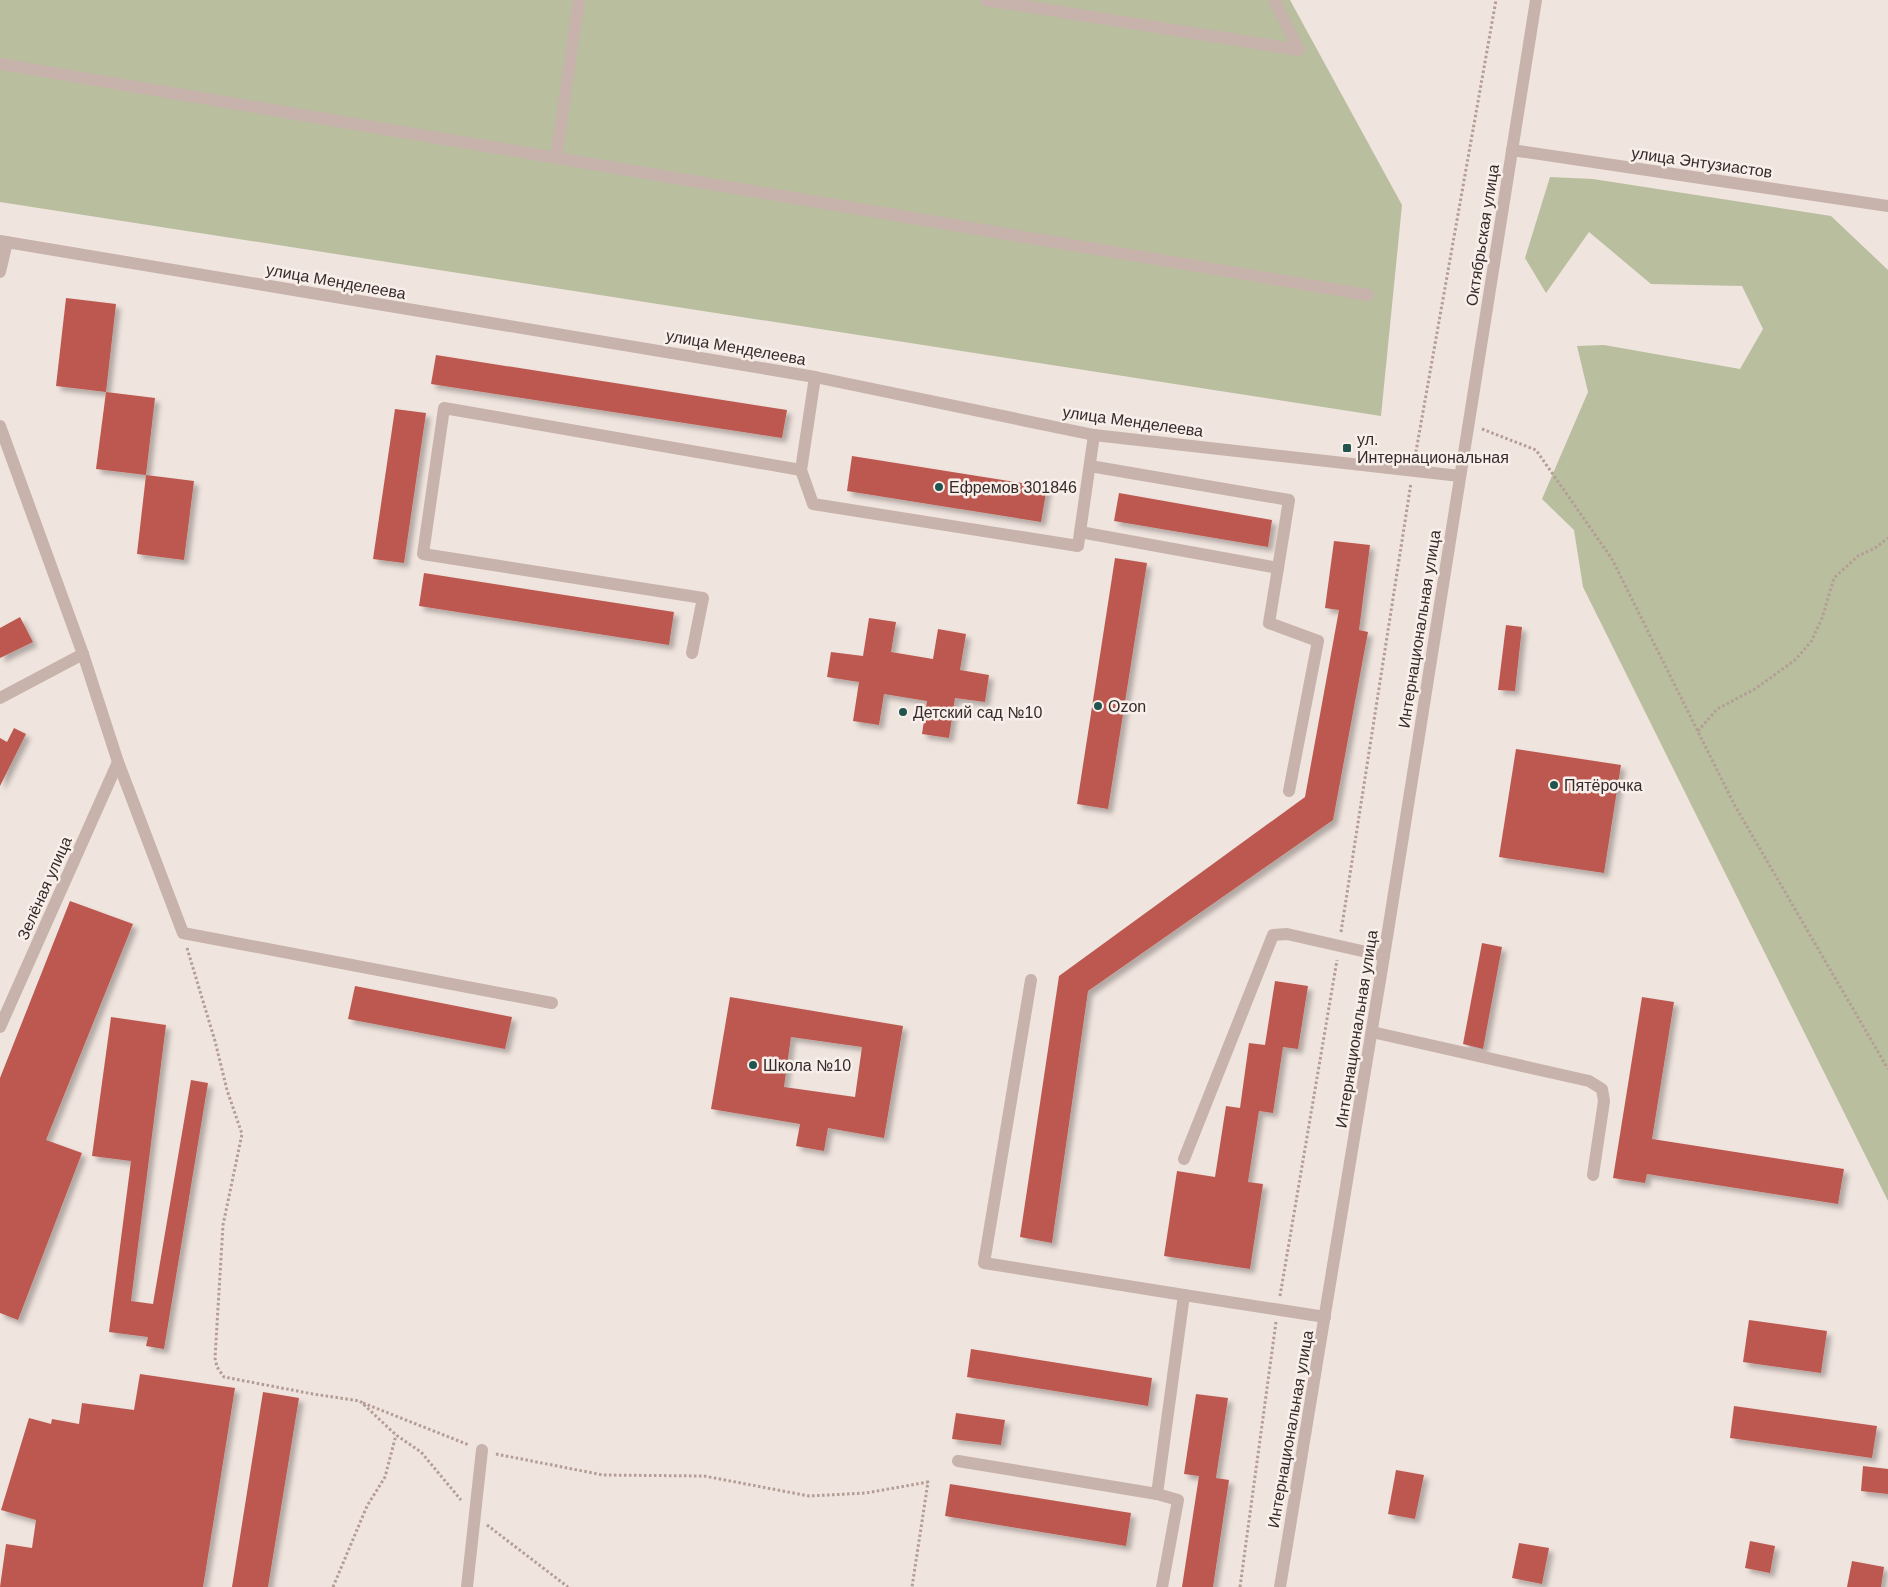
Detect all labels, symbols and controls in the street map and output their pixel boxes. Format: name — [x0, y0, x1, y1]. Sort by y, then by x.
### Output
street label: улица Энтузиастов — [1630, 144, 1773, 181]
street label: Октябрьская улица — [1463, 163, 1502, 307]
street label: улица Менделеева — [265, 261, 407, 302]
street label: улица Менделеева — [665, 327, 807, 368]
street label: улица Менделеева — [1062, 403, 1204, 440]
place label: ул. Интернациональная — [1357, 431, 1509, 466]
marker: ул. Интернациональная — [1341, 442, 1353, 454]
place label: Ефремов 301846 — [949, 479, 1077, 496]
marker: Ефремов 301846 — [933, 481, 945, 493]
street label: Интернациональная улица — [1395, 529, 1444, 729]
place label: Ozon — [1108, 698, 1146, 715]
marker: Ozon — [1092, 700, 1104, 712]
place label: Детский сад №10 — [913, 704, 1042, 721]
marker: Детский сад №10 — [897, 706, 909, 718]
place label: Пятёрочка — [1564, 777, 1643, 794]
marker: Пятёрочка — [1548, 779, 1560, 791]
street label: Зелёная улица — [14, 834, 75, 942]
street label: Интернациональная улица — [1332, 929, 1381, 1129]
place label: Школа №10 — [763, 1057, 851, 1074]
marker: Школа №10 — [747, 1059, 759, 1071]
street label: Интернациональная улица — [1265, 1329, 1316, 1529]

